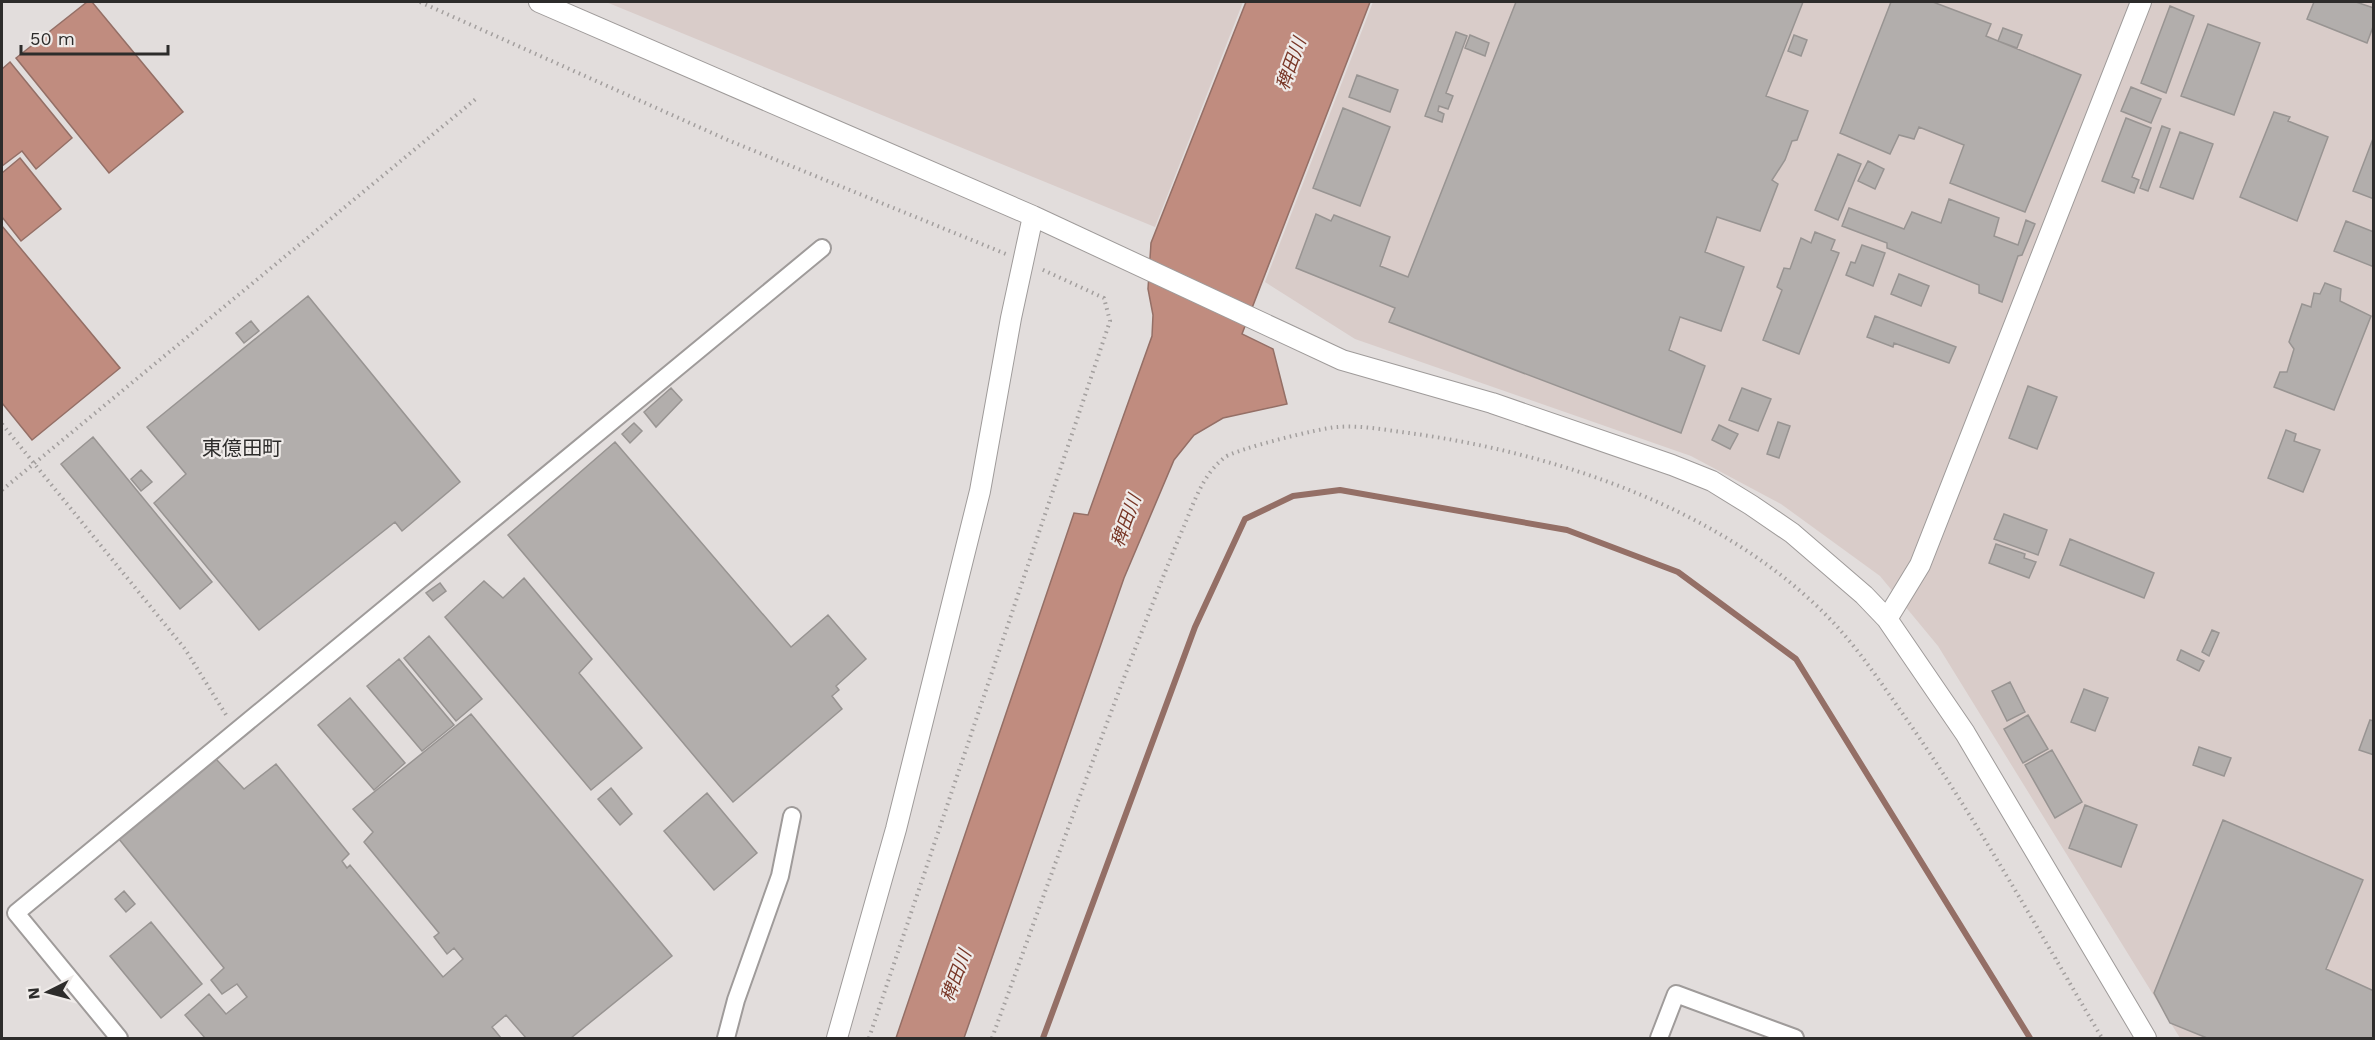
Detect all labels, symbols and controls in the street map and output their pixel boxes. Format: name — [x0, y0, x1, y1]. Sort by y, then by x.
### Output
scale bar — [21, 18, 168, 56]
text: 50 m — [30, 28, 75, 49]
water label: 稗田川 — [1271, 33, 1310, 93]
district label: 東億田町 — [202, 436, 282, 460]
water label: 稗田川 — [1106, 490, 1145, 550]
water label: 稗田川 — [936, 945, 976, 1005]
north arrow — [18, 962, 78, 1022]
text: N — [24, 987, 44, 1000]

